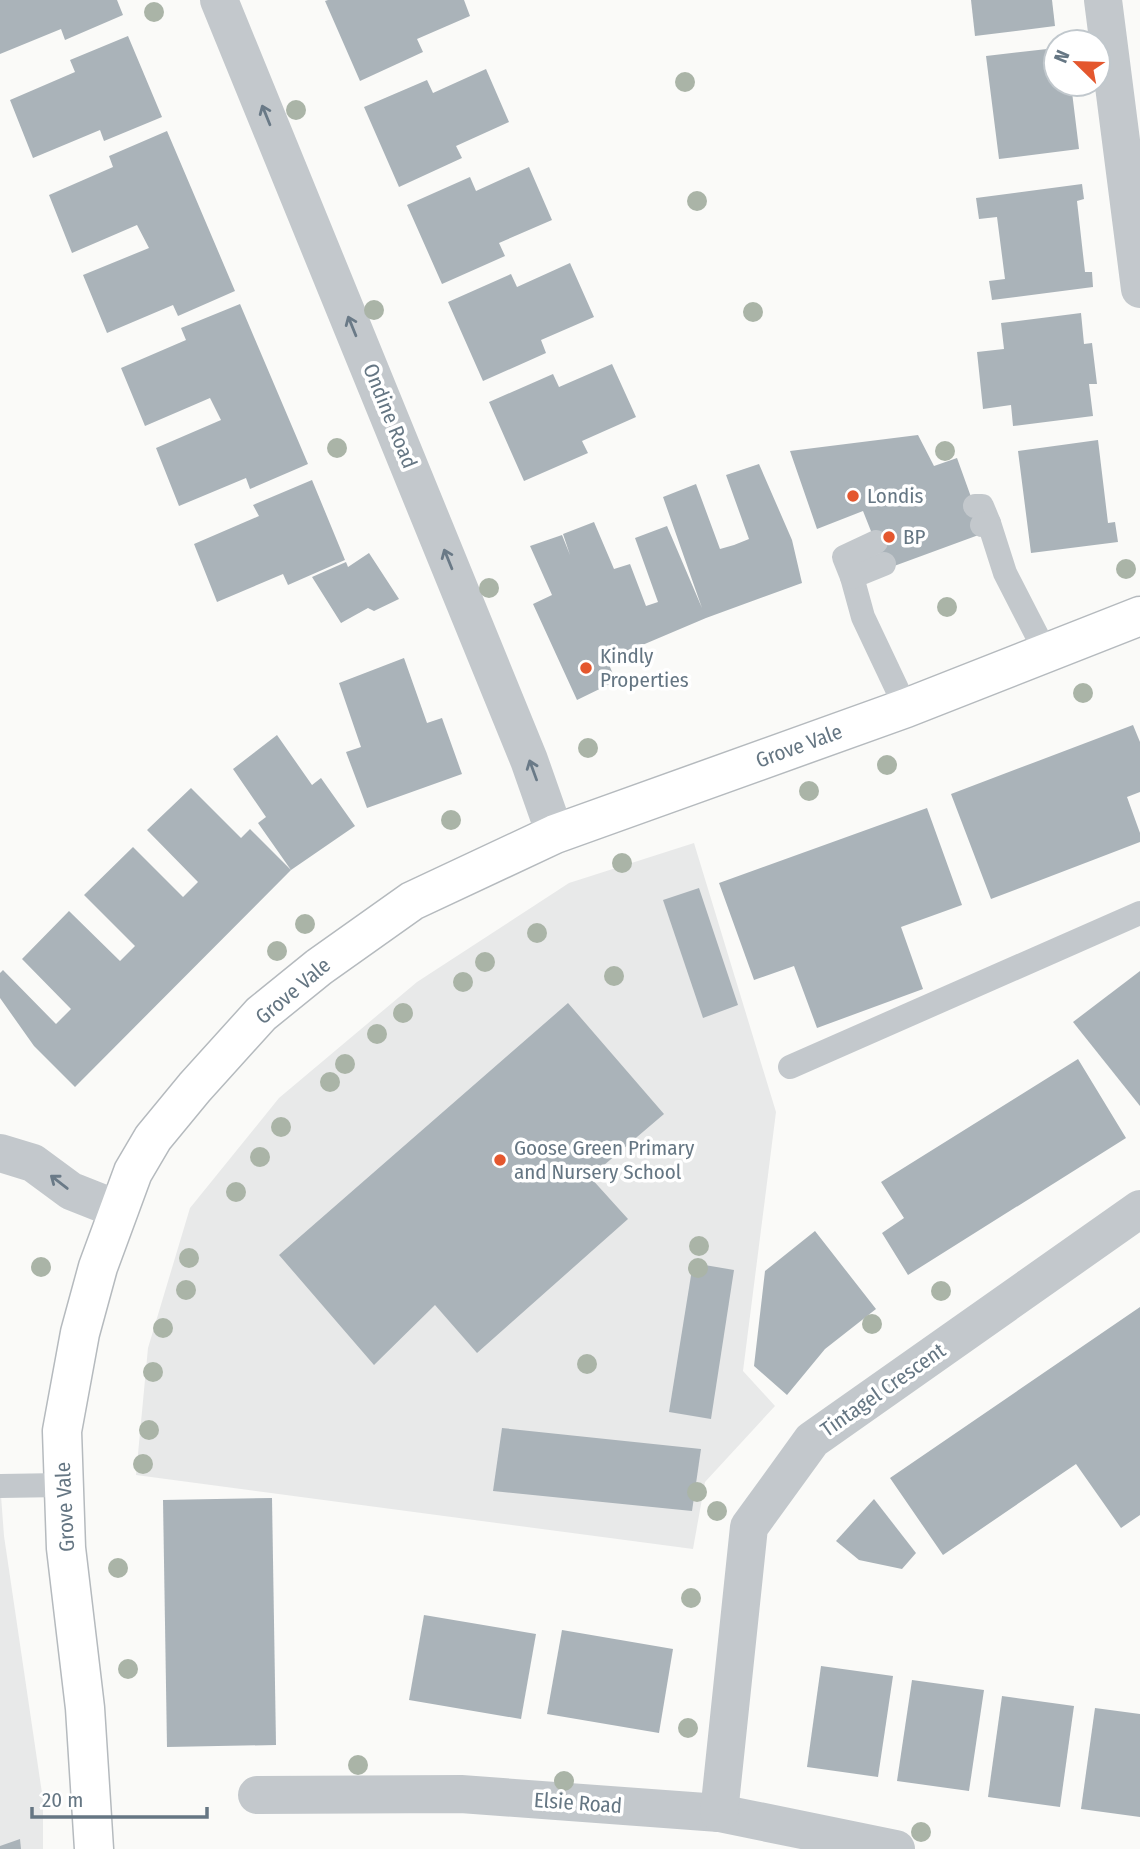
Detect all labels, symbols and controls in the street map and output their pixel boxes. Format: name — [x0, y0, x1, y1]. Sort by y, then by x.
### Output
north arrow — [1042, 28, 1112, 98]
text: N — [1049, 47, 1075, 66]
one-way arrow — [259, 105, 272, 126]
one-way arrow — [345, 315, 358, 337]
street label: Ondine Road — [357, 360, 423, 472]
place label: Londis — [867, 483, 924, 509]
marker: Londis — [845, 488, 861, 504]
place label: BP — [903, 524, 925, 550]
marker: BP — [881, 529, 897, 545]
one-way arrow — [440, 549, 453, 570]
place label: Kindly Properties — [600, 643, 689, 693]
marker: Kindly Properties — [578, 660, 594, 676]
street label: Grove Vale — [752, 718, 846, 774]
one-way arrow — [525, 759, 538, 781]
street label: Grove Vale — [250, 952, 336, 1030]
place label: Goose Green Primary and Nursery School — [514, 1135, 695, 1185]
marker: Goose Green Primary and Nursery School — [492, 1152, 508, 1168]
one-way arrow — [51, 1174, 69, 1189]
street label: Tintagel Crescent — [815, 1337, 951, 1443]
street label: Grove Vale — [50, 1461, 80, 1553]
scale bar — [32, 1776, 206, 1820]
text: 20 m — [42, 1787, 83, 1813]
street label: Elsie Road — [533, 1787, 623, 1819]

